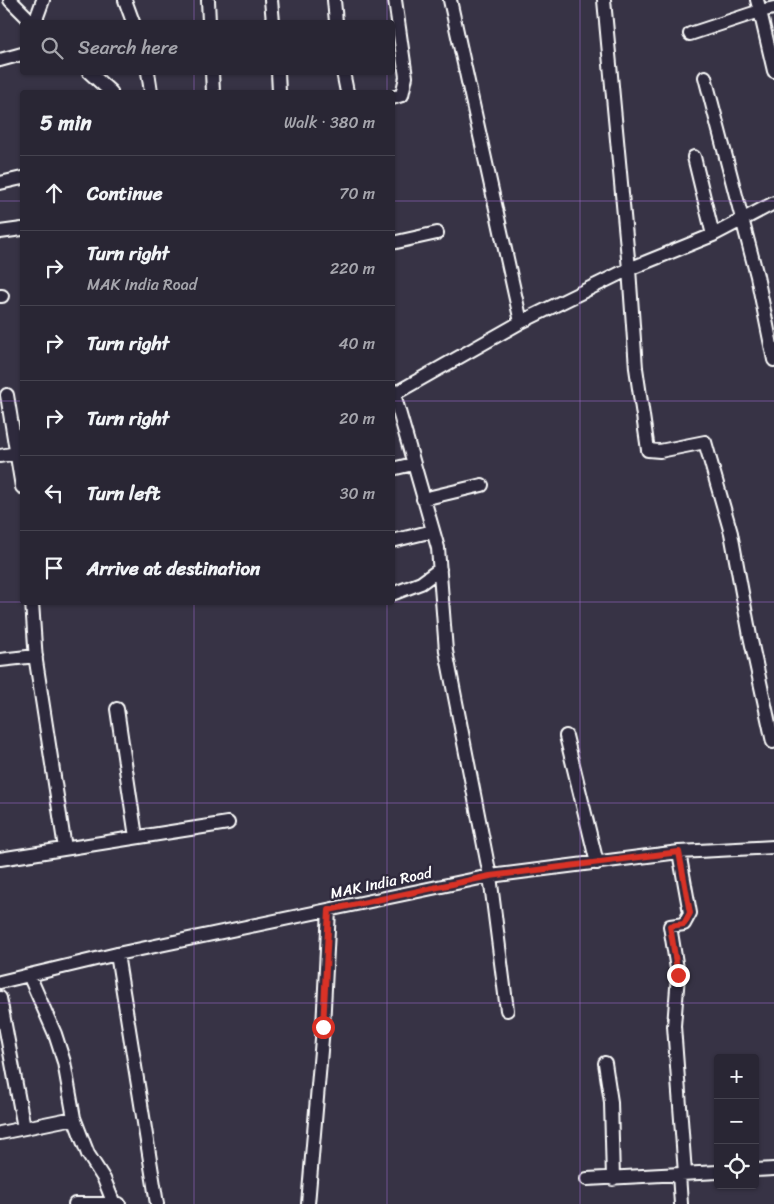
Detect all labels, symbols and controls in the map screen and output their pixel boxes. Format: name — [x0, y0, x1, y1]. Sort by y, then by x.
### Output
search box — [20, 20, 395, 75]
text: Search here — [78, 31, 178, 64]
icon: search — [38, 34, 66, 62]
text: 5 min — [40, 104, 92, 142]
text: Walk · 380 m — [284, 108, 375, 137]
text: Continue — [87, 177, 163, 210]
icon: ahead — [40, 179, 68, 207]
text: 70 m — [339, 179, 375, 208]
text: Turn right — [87, 237, 169, 270]
icon: right — [40, 254, 68, 282]
text: 220 m — [330, 254, 375, 283]
text: MAK India Road — [87, 270, 197, 299]
text: Turn right — [87, 327, 169, 360]
icon: right — [40, 329, 68, 357]
text: 40 m — [338, 329, 375, 358]
text: Turn right — [87, 402, 169, 435]
icon: right — [40, 404, 68, 432]
text: 20 m — [339, 404, 375, 433]
text: Turn left — [87, 477, 160, 510]
icon: left — [40, 479, 68, 507]
text: 30 m — [340, 479, 375, 508]
text: Arrive at destination — [87, 552, 260, 585]
icon: arrive — [40, 554, 68, 582]
street label: MAK India Road — [328, 859, 435, 906]
route end — [667, 964, 690, 987]
route start — [312, 1016, 335, 1039]
map controls — [714, 1054, 759, 1189]
button: + — [714, 1054, 759, 1099]
button: − — [714, 1099, 759, 1144]
button: locate — [714, 1144, 759, 1189]

